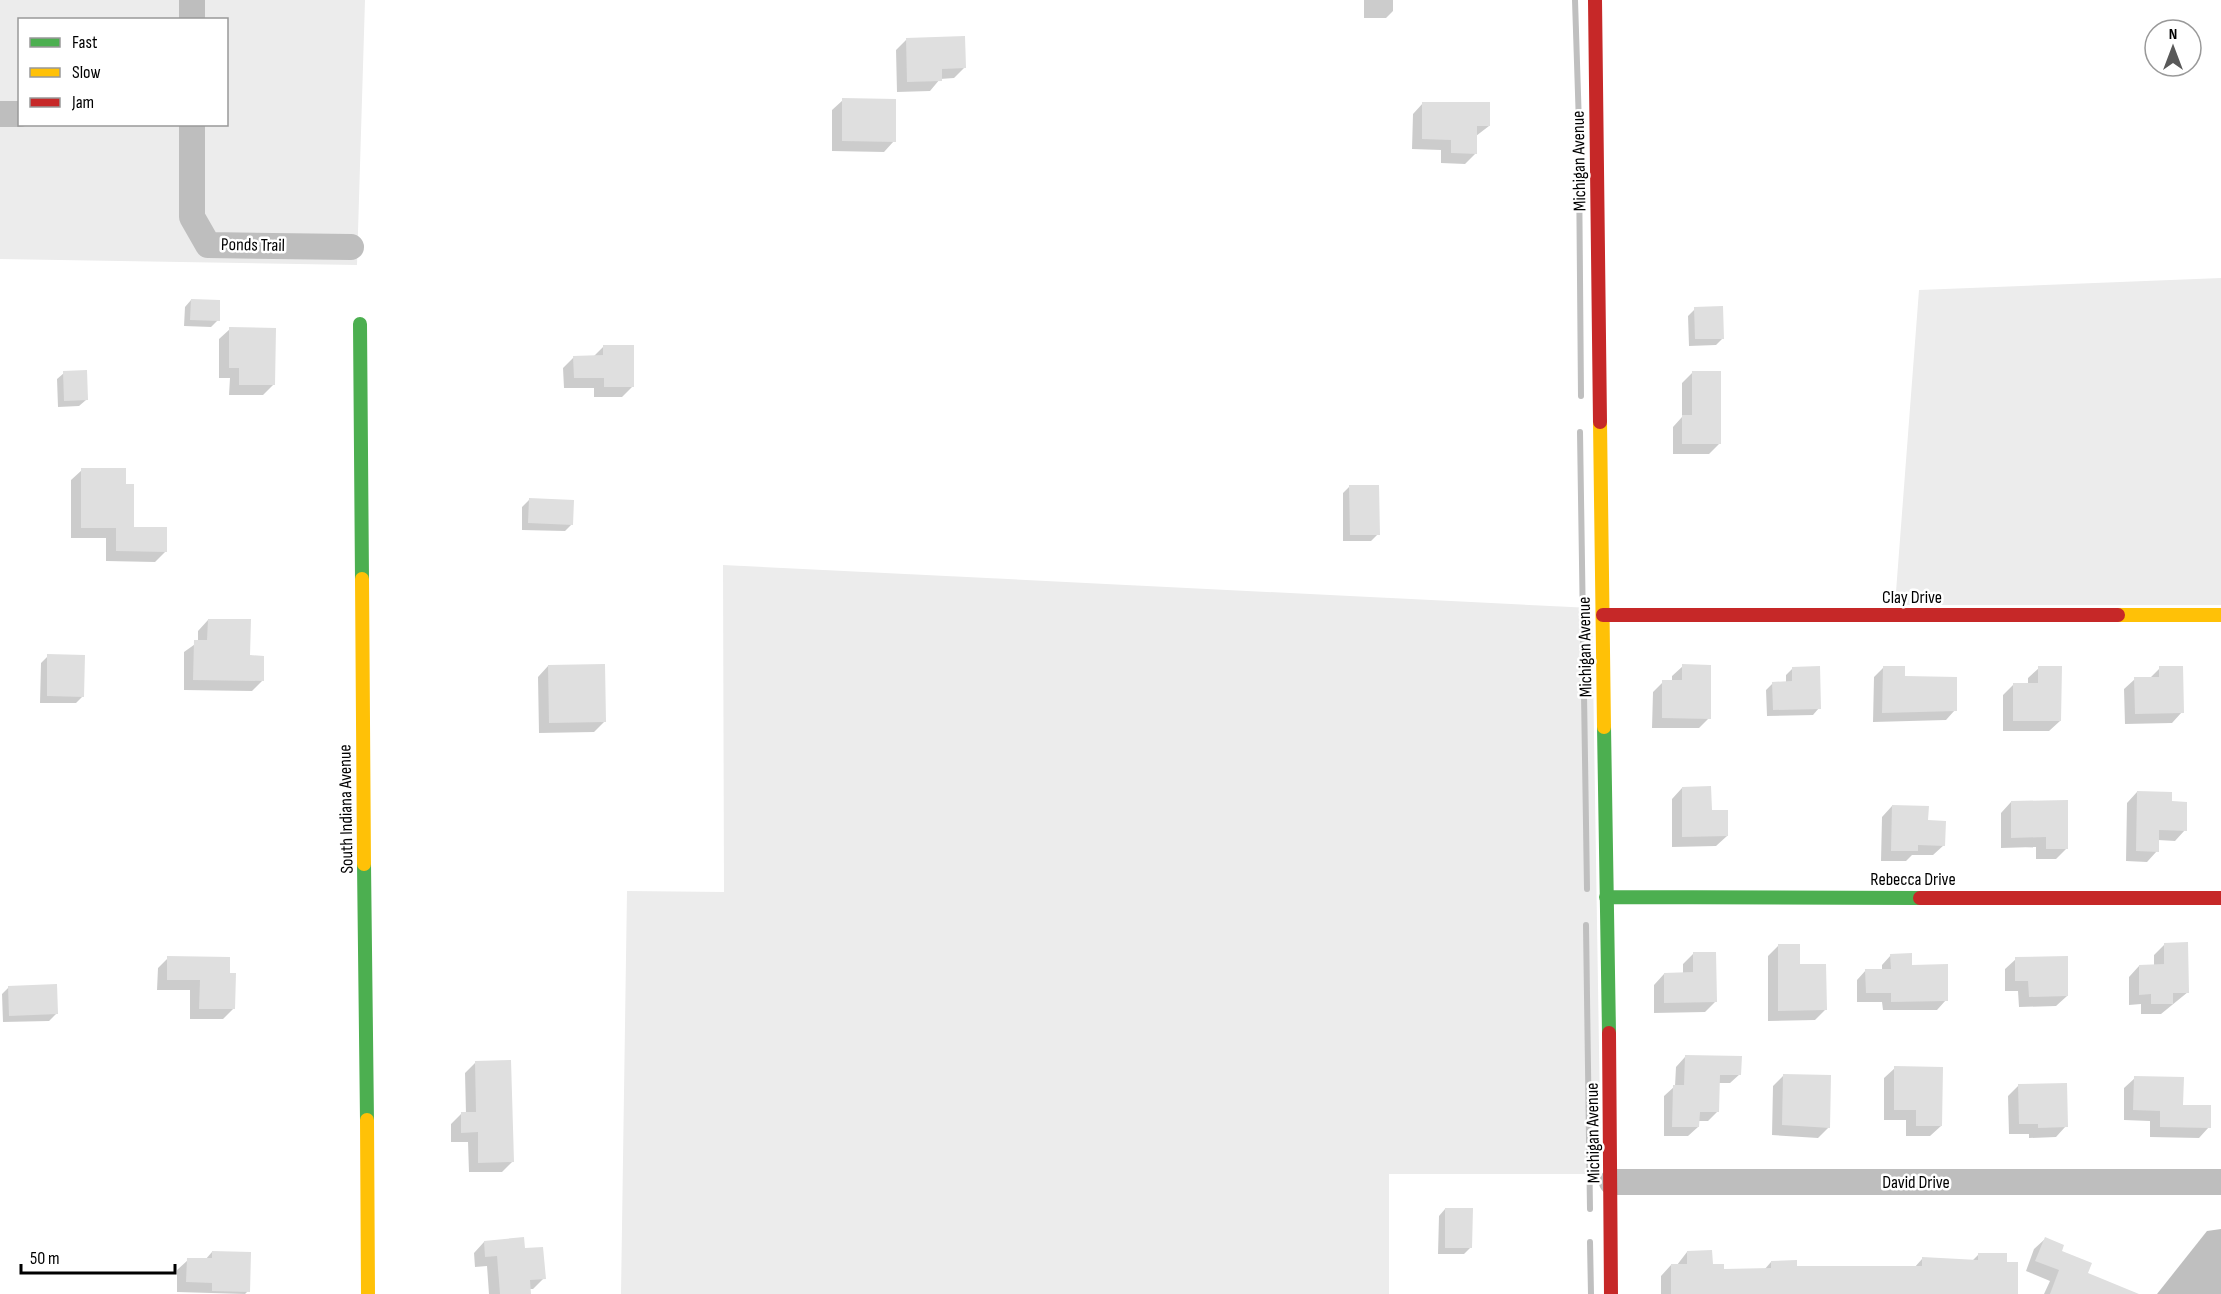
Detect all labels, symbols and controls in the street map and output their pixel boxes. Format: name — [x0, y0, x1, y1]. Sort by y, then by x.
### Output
legend — [18, 18, 228, 126]
north arrow — [2143, 18, 2203, 78]
text: N — [2169, 25, 2177, 44]
text: Fast — [72, 32, 98, 53]
text: Slow — [72, 62, 101, 83]
text: Jam — [71, 92, 94, 113]
street label: Michigan Avenue — [1568, 110, 1590, 212]
street label: Ponds Trail — [221, 234, 285, 256]
street label: Clay Drive — [1882, 587, 1942, 608]
street label: Michigan Avenue — [1574, 596, 1596, 698]
street label: South Indiana Avenue — [334, 744, 358, 874]
street label: Rebecca Drive — [1870, 869, 1956, 890]
street label: Michigan Avenue — [1582, 1082, 1604, 1184]
street label: David Drive — [1882, 1172, 1950, 1193]
scale bar — [21, 1237, 176, 1275]
text: 50 m — [30, 1248, 60, 1269]

